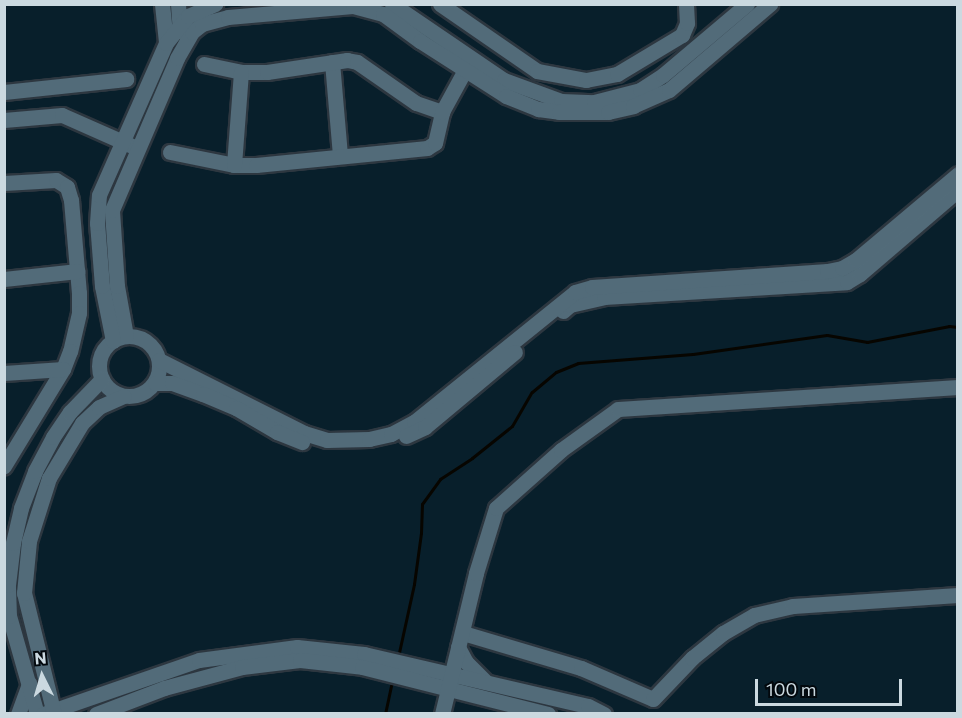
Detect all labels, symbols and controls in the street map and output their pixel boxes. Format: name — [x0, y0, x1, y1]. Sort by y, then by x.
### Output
north arrow — [12, 646, 72, 706]
text: N — [34, 648, 47, 668]
scale bar — [758, 667, 905, 705]
text: 100 m — [766, 678, 816, 700]

